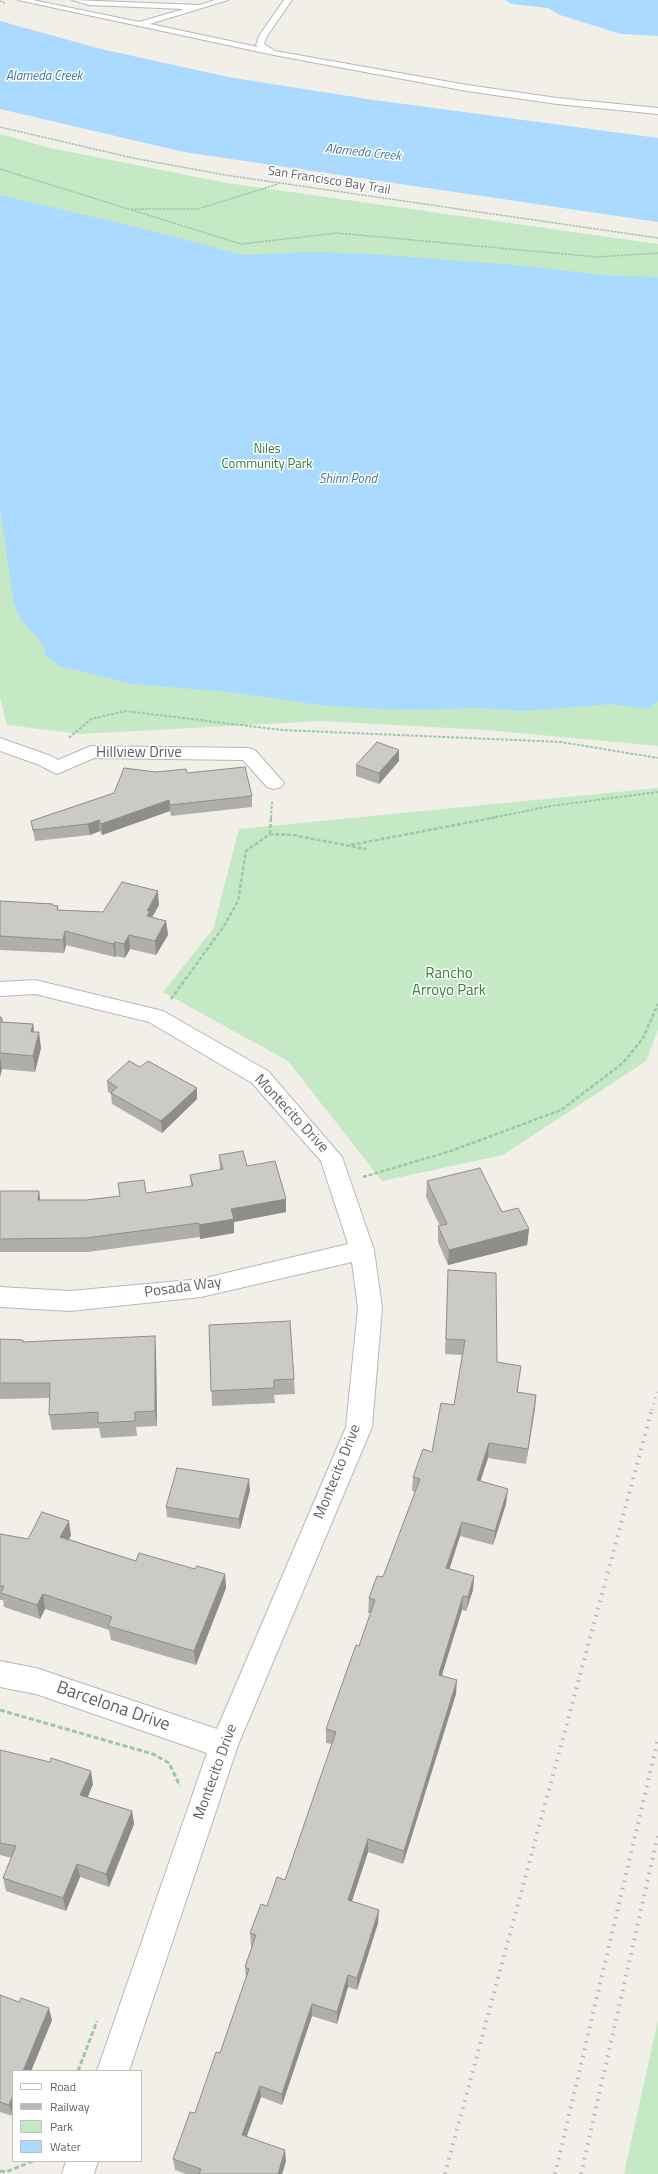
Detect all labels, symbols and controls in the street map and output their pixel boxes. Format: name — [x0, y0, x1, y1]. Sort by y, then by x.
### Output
water label: Alameda Creek — [6, 69, 82, 85]
water label: Alameda Creek — [324, 141, 402, 165]
street label: San Francisco Bay Trail — [267, 164, 391, 198]
park label: Niles Community Park — [222, 442, 312, 473]
water label: Shinn Pond — [319, 472, 377, 488]
street label: Hillview Drive — [96, 744, 182, 762]
park label: Rancho Arroyo Park — [412, 965, 486, 1000]
street label: Montecito Drive — [250, 1071, 332, 1157]
street label: Posada Way — [143, 1274, 223, 1302]
street label: Montecito Drive — [311, 1422, 365, 1522]
street label: Barcelona Drive — [53, 1677, 173, 1737]
street label: Montecito Drive — [190, 1722, 242, 1822]
legend — [12, 2070, 142, 2162]
text: Road — [50, 2077, 76, 2096]
text: Railway — [50, 2097, 90, 2116]
text: Park — [50, 2117, 73, 2136]
text: Water — [50, 2137, 81, 2156]

